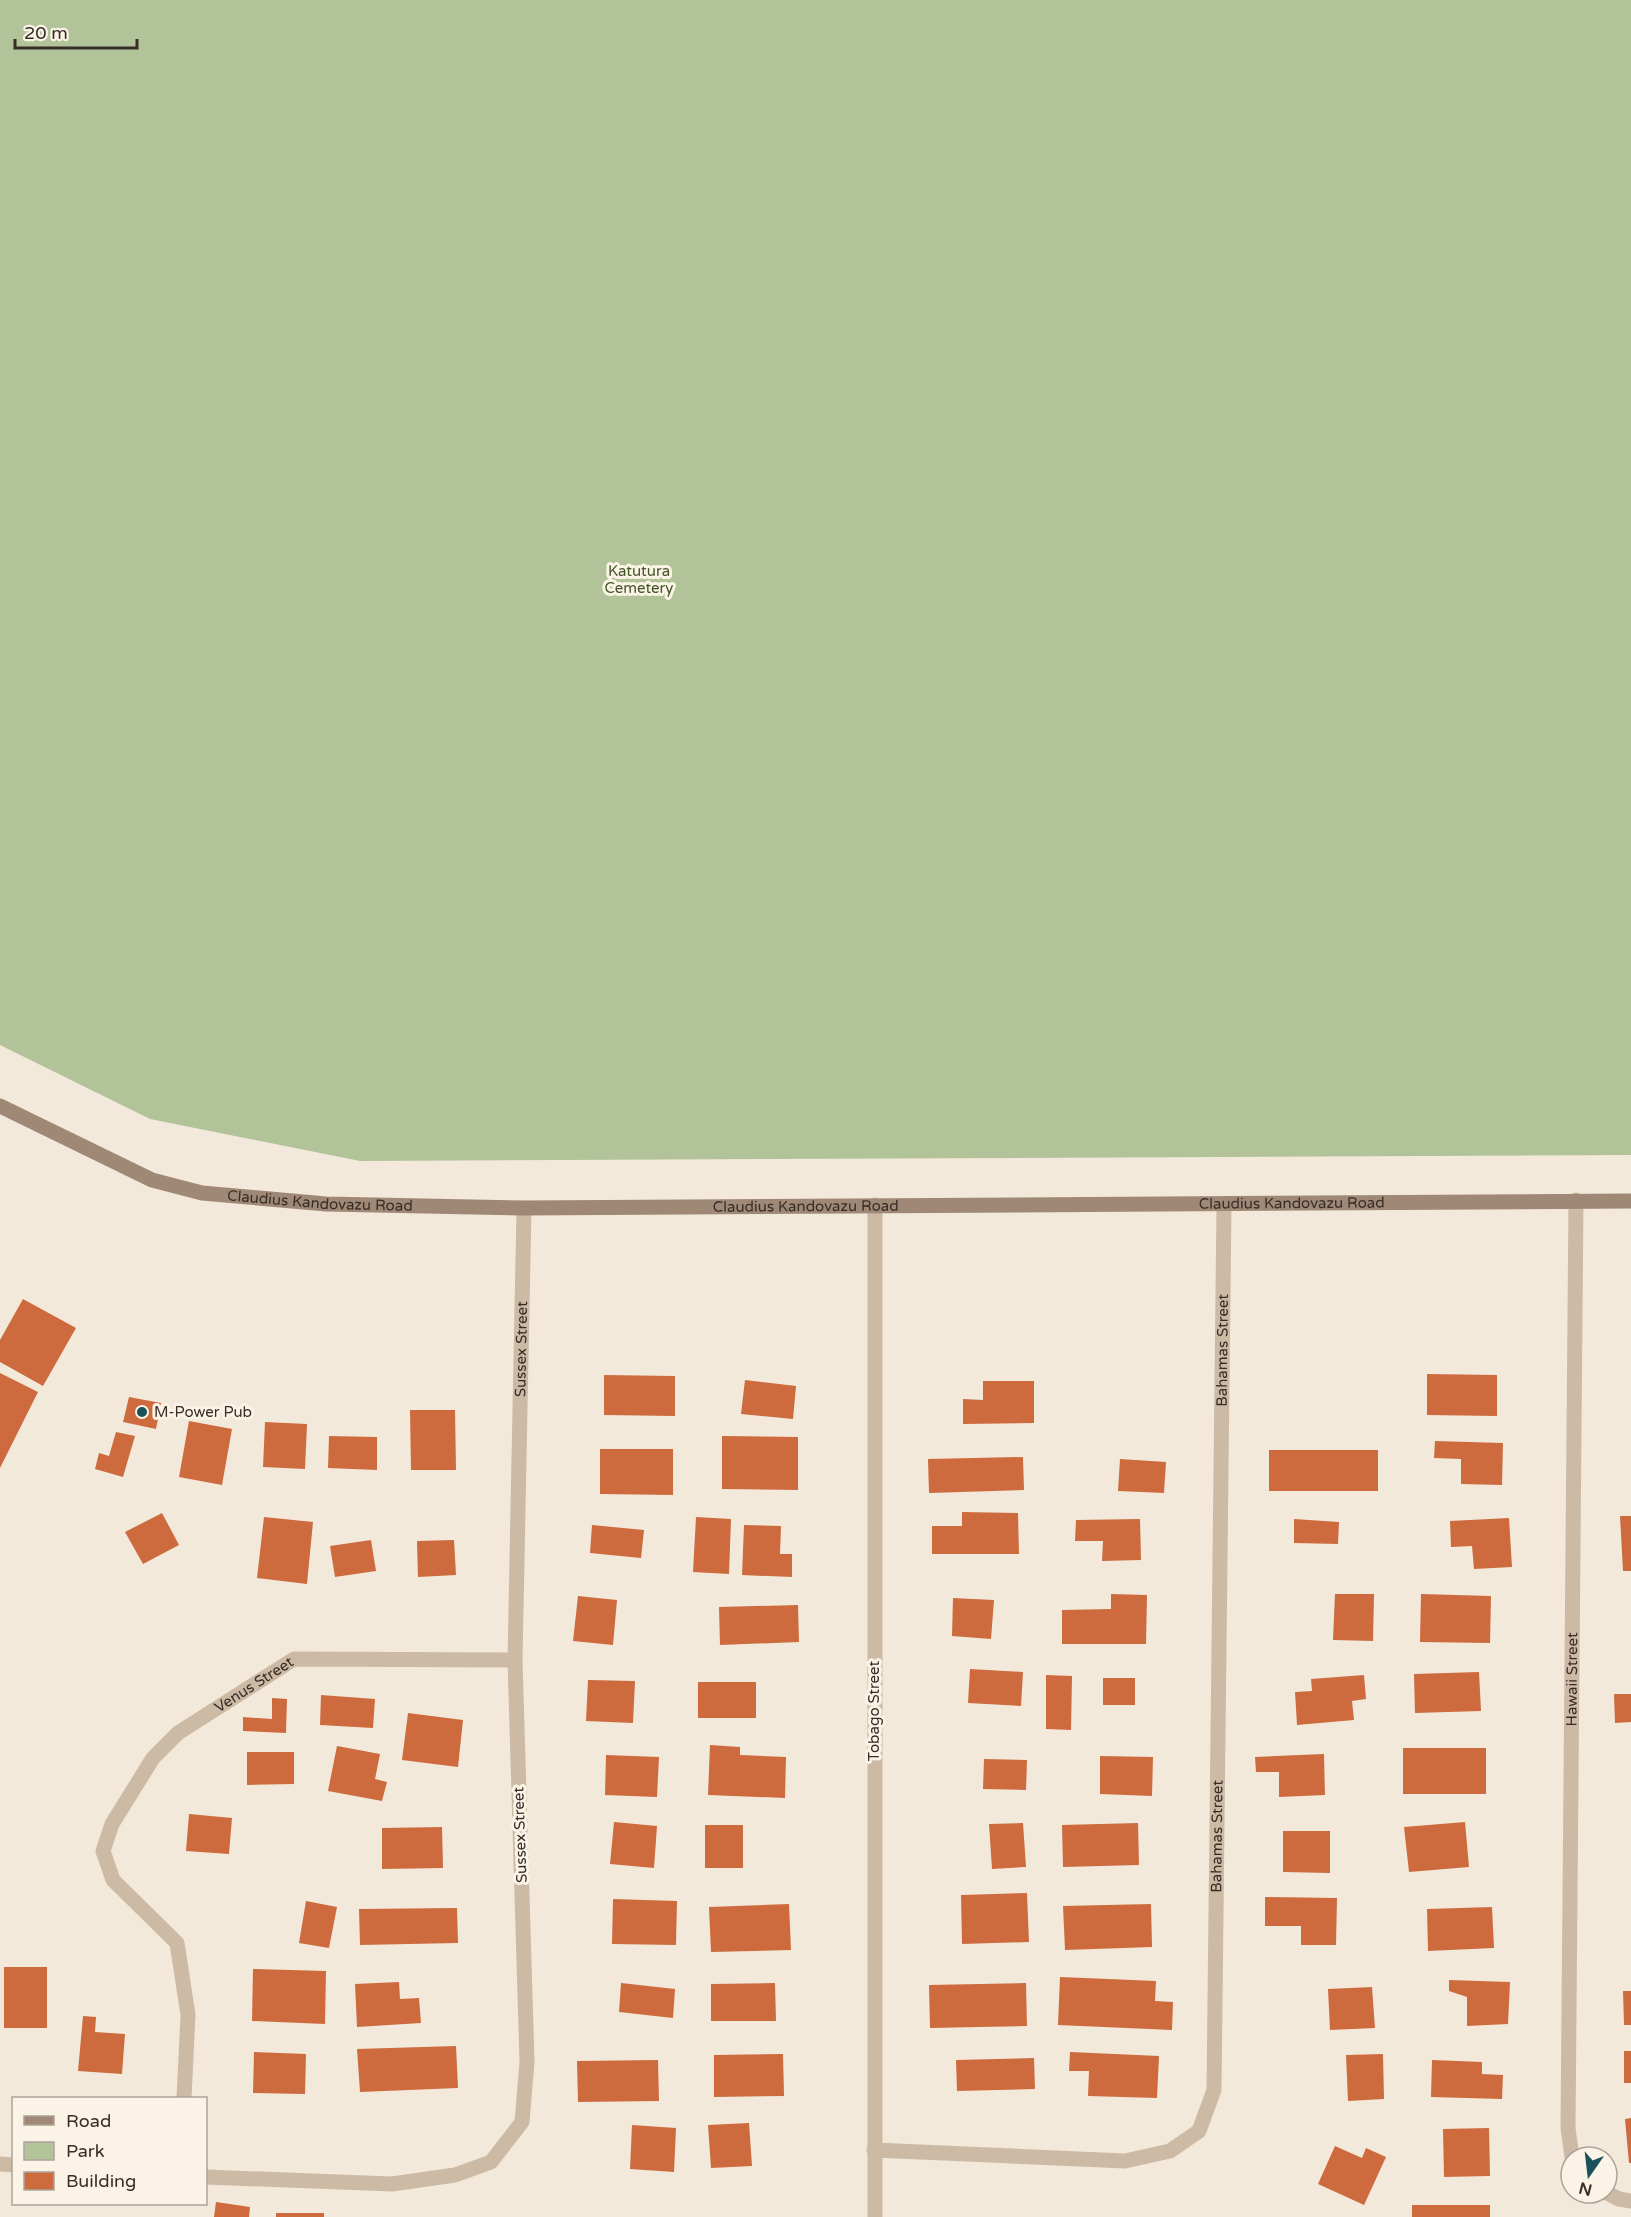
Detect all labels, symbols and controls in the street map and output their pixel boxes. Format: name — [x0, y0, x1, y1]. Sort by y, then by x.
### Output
scale bar — [15, 12, 136, 50]
text: 20 m — [24, 22, 68, 44]
park label: Katutura Cemetery — [605, 562, 673, 597]
street label: Claudius Kandovazu Road — [226, 1186, 413, 1215]
street label: Claudius Kandovazu Road — [1199, 1194, 1385, 1213]
street label: Claudius Kandovazu Road — [713, 1197, 899, 1216]
street label: Bahamas Street — [1213, 1294, 1232, 1407]
street label: Sussex Street — [511, 1301, 531, 1397]
place label: M-Power Pub — [154, 1403, 252, 1421]
marker: M-Power Pub — [135, 1405, 149, 1419]
street label: Hawaii Street — [1562, 1632, 1581, 1726]
street label: Venus Street — [211, 1653, 297, 1716]
street label: Tobago Street — [865, 1660, 883, 1761]
street label: Bahamas Street — [1207, 1780, 1227, 1893]
street label: Sussex Street — [509, 1786, 531, 1883]
legend — [12, 2097, 207, 2205]
text: Road — [66, 2110, 111, 2132]
text: Park — [66, 2140, 105, 2162]
north arrow — [1559, 2145, 1619, 2205]
text: Building — [66, 2170, 136, 2192]
text: N — [1577, 2177, 1594, 2200]

